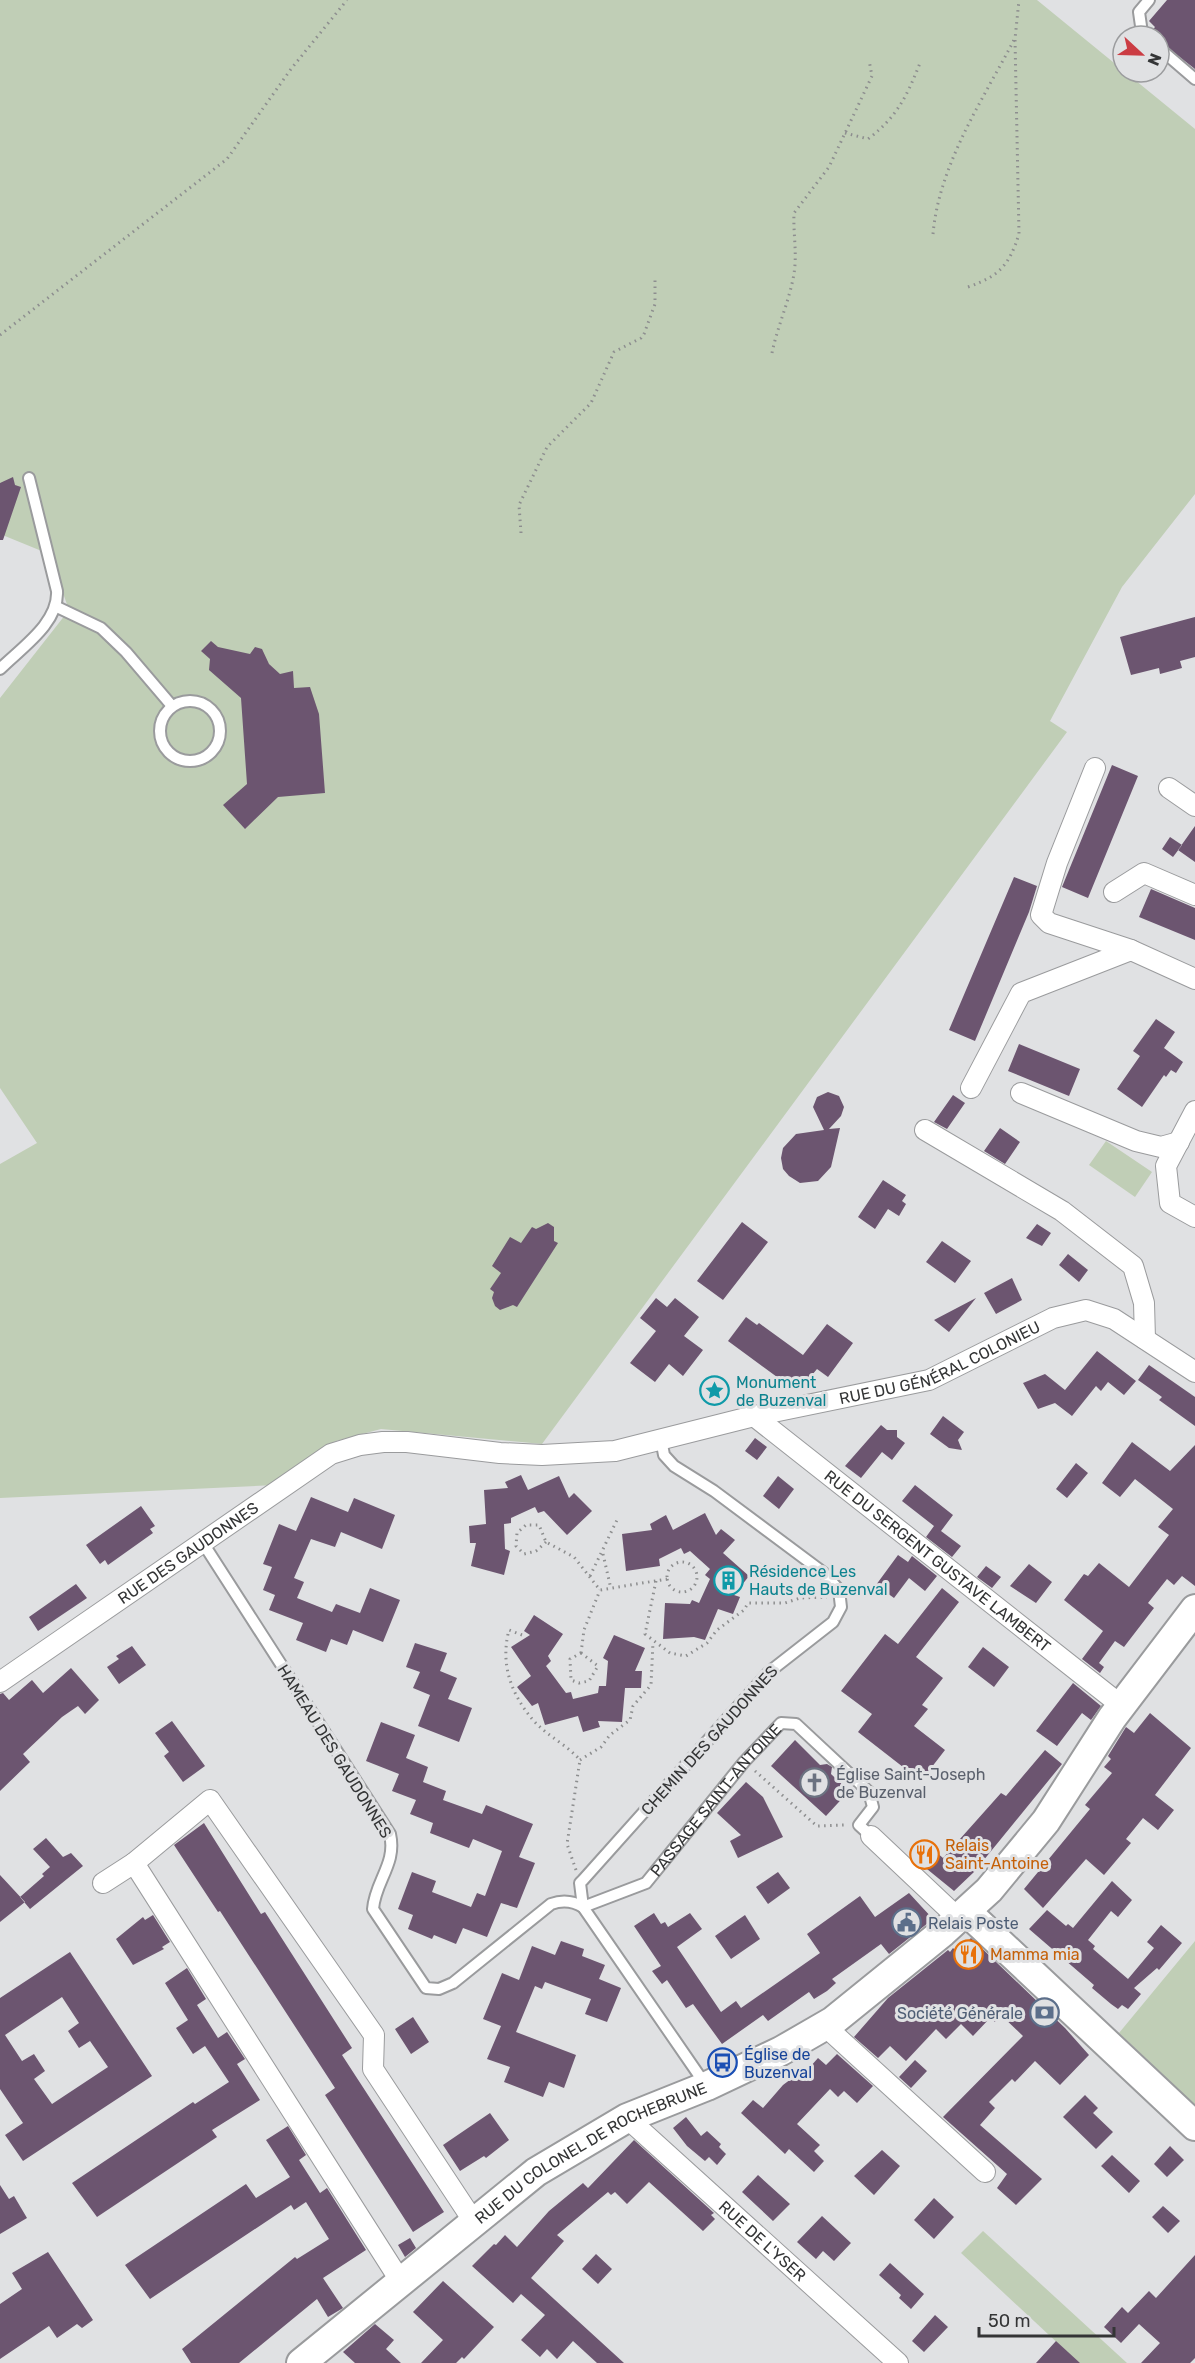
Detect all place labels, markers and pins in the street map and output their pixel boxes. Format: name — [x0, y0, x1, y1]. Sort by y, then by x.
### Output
place label: Monument de Buzenval — [736, 1373, 826, 1410]
place icon: Monument de Buzenval — [699, 1375, 731, 1407]
place label: Résidence Les Hauts de Buzenval — [749, 1562, 888, 1599]
building icon: Résidence Les Hauts de Buzenval — [712, 1564, 744, 1596]
place label: Église Saint-Joseph de Buzenval — [836, 1765, 986, 1802]
church icon: Église Saint-Joseph de Buzenval — [799, 1767, 831, 1799]
place label: Relais Saint-Antoine — [945, 1836, 1049, 1873]
restaurant icon: Relais Saint-Antoine — [908, 1838, 940, 1870]
public building icon: Relais Poste — [891, 1907, 923, 1939]
place label: Relais Poste — [928, 1914, 1019, 1933]
restaurant icon: Mamma mia — [953, 1938, 985, 1970]
place label: Mamma mia — [990, 1945, 1080, 1964]
bank icon: Société Générale — [1028, 1997, 1060, 2029]
place label: Société Générale — [897, 2004, 1023, 2023]
place label: Église de Buzenval — [744, 2045, 812, 2082]
bus stop icon: Église de Buzenval — [707, 2047, 739, 2079]

